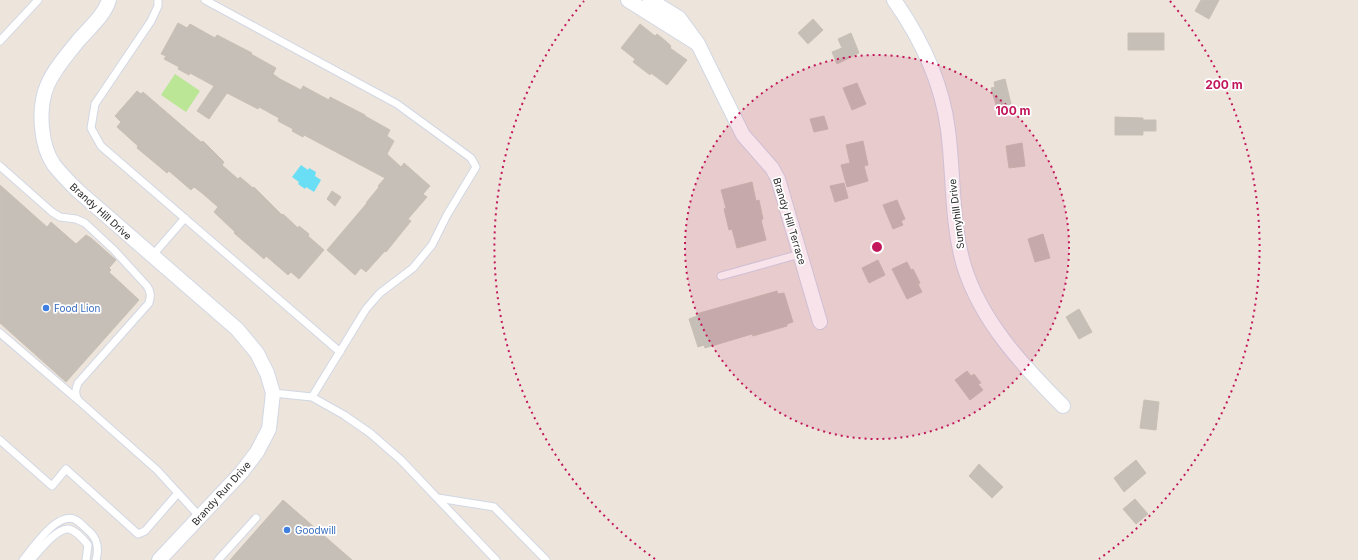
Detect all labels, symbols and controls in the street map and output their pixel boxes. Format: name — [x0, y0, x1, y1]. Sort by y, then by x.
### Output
text: 200 m — [1205, 77, 1243, 92]
text: 100 m — [995, 103, 1031, 118]
street label: Brandy Hill Terrace — [771, 176, 809, 266]
street label: Sunnyhill Drive — [946, 178, 966, 250]
street label: Brandy Hill Drive — [68, 180, 134, 242]
centre of rings — [870, 240, 884, 254]
place label: Food Lion — [54, 302, 101, 314]
marker: Food Lion — [41, 303, 51, 313]
street label: Brandy Run Drive — [189, 458, 253, 528]
place label: Goodwill — [295, 524, 336, 536]
marker: Goodwill — [282, 525, 292, 535]

